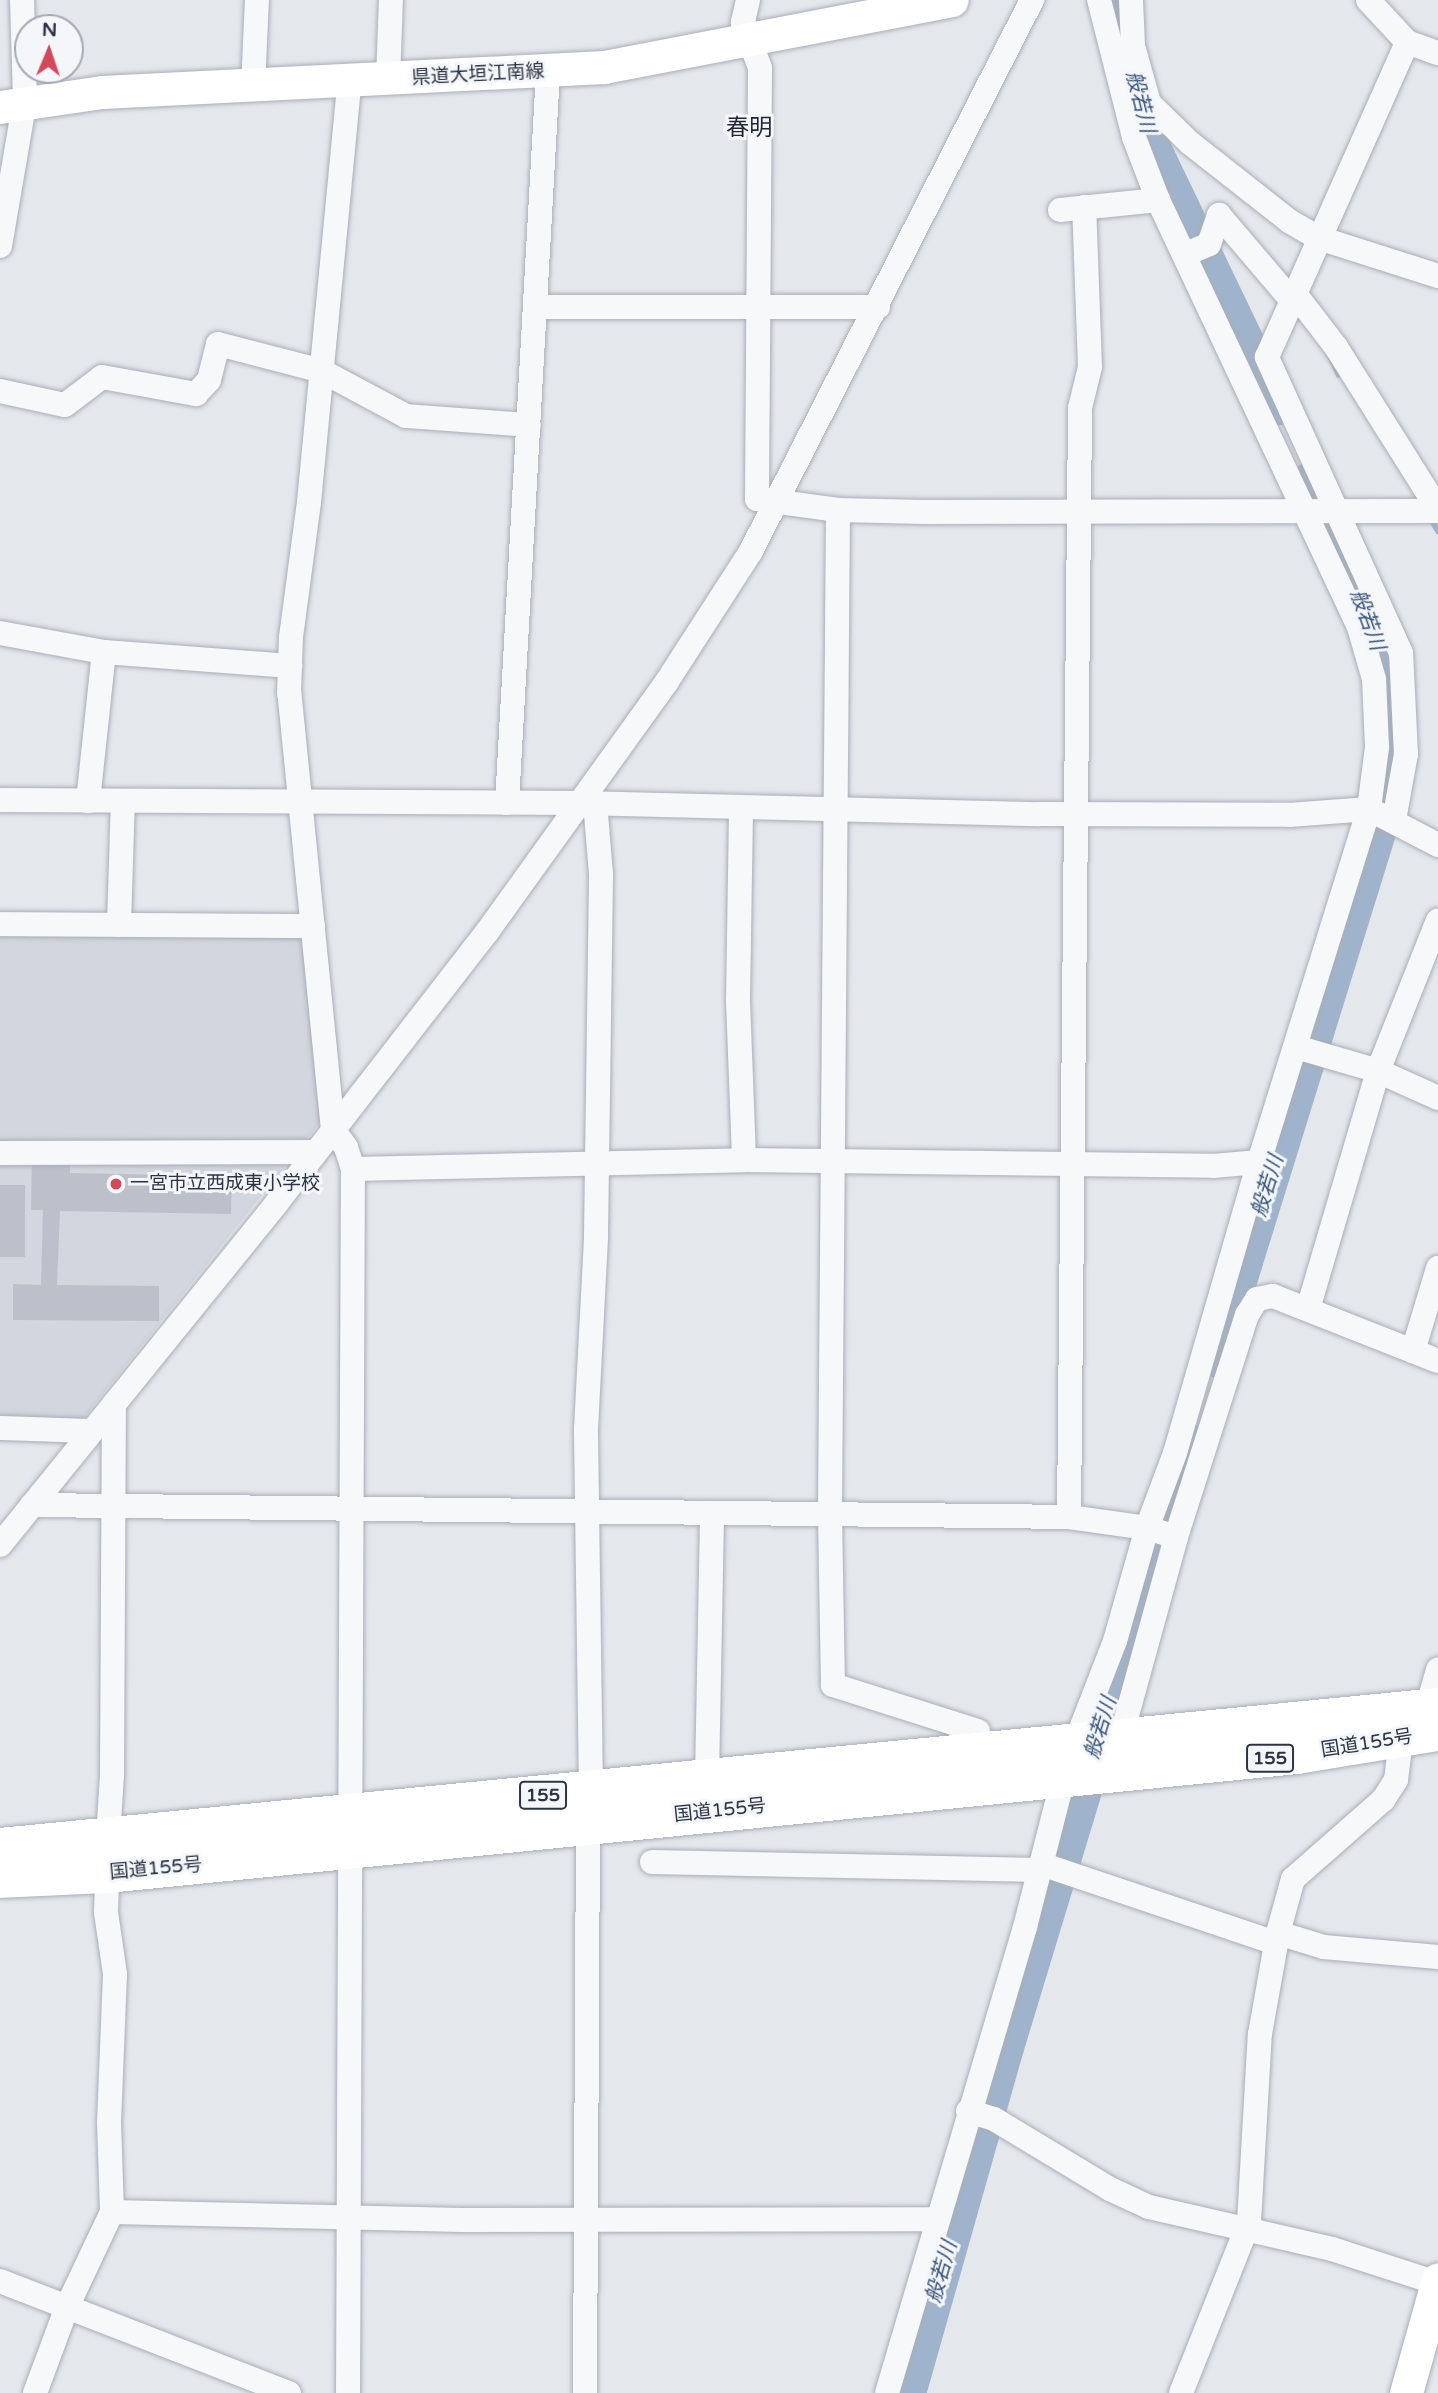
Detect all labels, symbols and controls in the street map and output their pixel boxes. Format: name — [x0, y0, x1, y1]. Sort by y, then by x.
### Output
north arrow — [14, 14, 84, 84]
text: N — [42, 19, 58, 41]
street label: 県道大垣江南線 — [411, 60, 545, 90]
water label: 般若川 — [1120, 68, 1160, 136]
district label: 春明 — [726, 114, 772, 142]
water label: 般若川 — [1344, 586, 1390, 654]
water label: 般若川 — [1247, 1152, 1289, 1220]
place label: 一宮市立西成東小学校 — [130, 1173, 320, 1195]
marker: 一宮市立西成東小学校 — [108, 1176, 124, 1192]
water label: 般若川 — [1080, 1694, 1122, 1762]
street label: 国道155号 — [1319, 1725, 1415, 1763]
road number: 155 — [1246, 1744, 1294, 1772]
road number: 155 — [518, 1780, 568, 1810]
street label: 国道155号 — [673, 1795, 767, 1827]
street label: 国道155号 — [109, 1854, 203, 1884]
water label: 般若川 — [921, 2238, 963, 2306]

